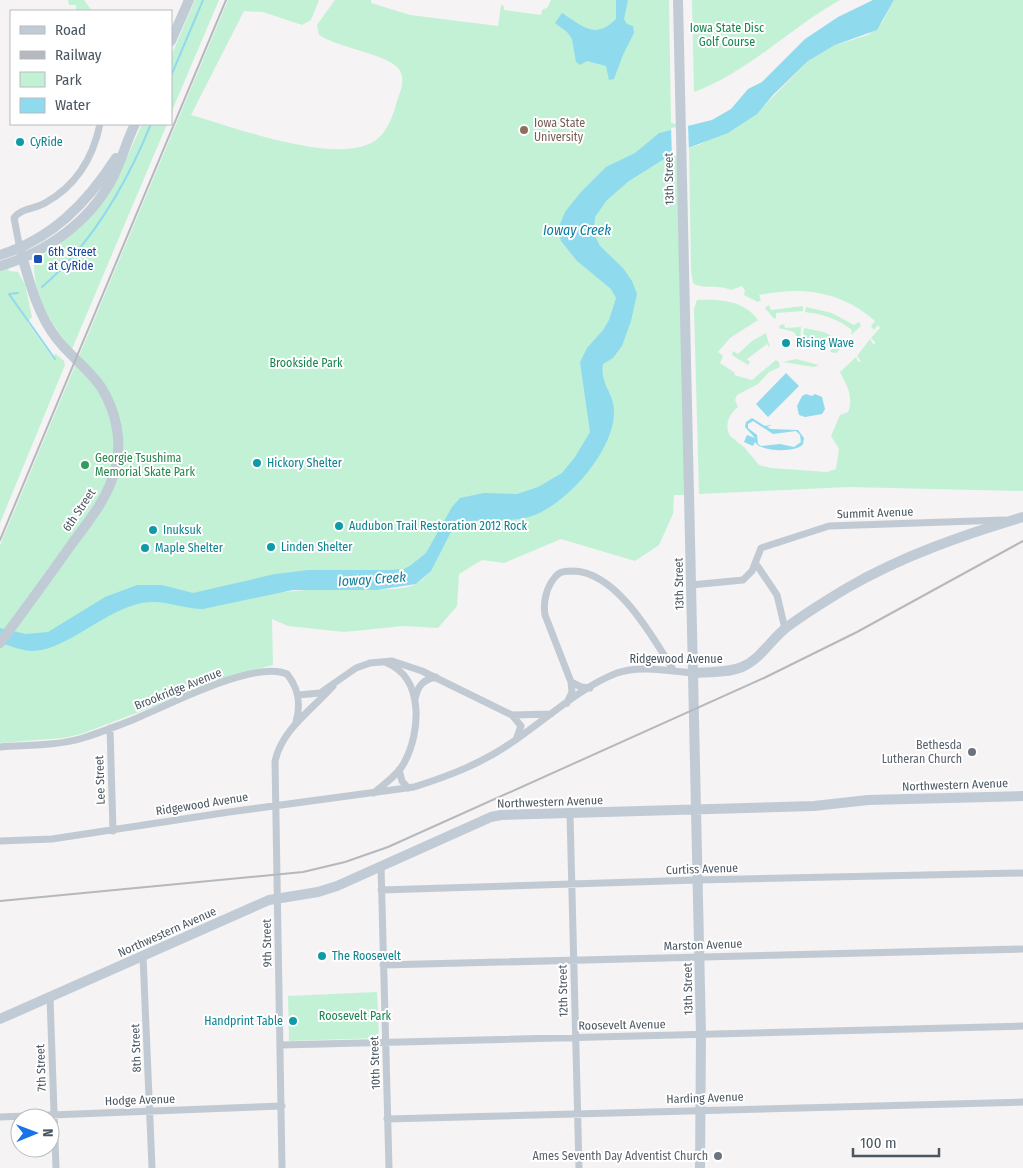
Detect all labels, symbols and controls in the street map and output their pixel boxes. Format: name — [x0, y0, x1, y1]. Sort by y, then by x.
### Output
legend — [10, 10, 172, 125]
text: Road — [55, 21, 86, 39]
park label: Iowa State Disc Golf Course — [690, 21, 764, 49]
text: Railway — [55, 46, 102, 64]
text: Park — [55, 71, 82, 89]
text: Water — [55, 96, 91, 114]
place label: Iowa State University — [534, 116, 585, 144]
marker: Iowa State University — [518, 124, 530, 136]
place label: CyRide — [30, 135, 63, 149]
marker: CyRide — [14, 136, 26, 148]
street label: 13th Street — [662, 152, 676, 205]
water label: Ioway Creek — [543, 222, 611, 239]
place label: 6th Street at CyRide — [48, 245, 97, 273]
marker: 6th Street at CyRide — [32, 253, 44, 265]
place label: Rising Wave — [796, 336, 854, 350]
marker: Rising Wave — [780, 337, 792, 349]
park label: Brookside Park — [269, 356, 343, 370]
place label: Georgie Tsushima Memorial Skate Park — [95, 451, 195, 479]
place label: Hickory Shelter — [267, 456, 343, 470]
marker: Hickory Shelter — [251, 457, 263, 469]
marker: Georgie Tsushima Memorial Skate Park — [79, 459, 91, 471]
street label: 6th Street — [60, 486, 98, 534]
street label: Summit Avenue — [837, 505, 914, 521]
place label: Audubon Trail Restoration 2012 Rock — [349, 519, 527, 533]
marker: Audubon Trail Restoration 2012 Rock — [333, 520, 345, 532]
place label: Inuksuk — [163, 523, 202, 537]
marker: Inuksuk — [147, 524, 159, 536]
place label: Linden Shelter — [281, 540, 353, 554]
place label: Maple Shelter — [155, 541, 224, 555]
marker: Linden Shelter — [265, 541, 277, 553]
marker: Maple Shelter — [139, 542, 151, 554]
street label: 13th Street — [672, 557, 686, 610]
water label: Ioway Creek — [337, 569, 407, 590]
street label: Ridgewood Avenue — [629, 652, 723, 666]
street label: Brookridge Avenue — [132, 665, 224, 713]
place label: Bethesda Lutheran Church — [882, 738, 962, 766]
marker: Bethesda Lutheran Church — [966, 746, 978, 758]
street label: Lee Street — [92, 755, 108, 805]
street label: Northwestern Avenue — [902, 776, 1008, 794]
street label: Ridgewood Avenue — [155, 790, 249, 818]
street label: Northwestern Avenue — [497, 793, 603, 811]
street label: Curtiss Avenue — [666, 861, 738, 877]
street label: Northwestern Avenue — [116, 904, 218, 960]
street label: 9th Street — [260, 919, 274, 967]
street label: Marston Avenue — [663, 937, 743, 953]
place label: The Roosevelt — [332, 949, 401, 963]
marker: The Roosevelt — [316, 950, 328, 962]
street label: 13th Street — [681, 962, 695, 1015]
street label: 12th Street — [556, 965, 570, 1017]
park label: Roosevelt Park — [319, 1009, 392, 1023]
place label: Handprint Table — [204, 1014, 283, 1028]
marker: Handprint Table — [287, 1015, 299, 1027]
street label: Roosevelt Avenue — [578, 1017, 666, 1033]
street label: 8th Street — [128, 1023, 144, 1073]
street label: 10th Street — [367, 1036, 383, 1090]
street label: 7th Street — [33, 1044, 49, 1092]
street label: Harding Avenue — [666, 1090, 744, 1106]
street label: Hodge Avenue — [105, 1092, 175, 1108]
north arrow — [10, 1108, 60, 1158]
scale bar — [853, 1126, 939, 1158]
text: N — [39, 1128, 56, 1137]
text: 100 m — [860, 1134, 897, 1152]
place label: Ames Seventh Day Adventist Church — [532, 1149, 708, 1163]
marker: Ames Seventh Day Adventist Church — [712, 1150, 724, 1162]

